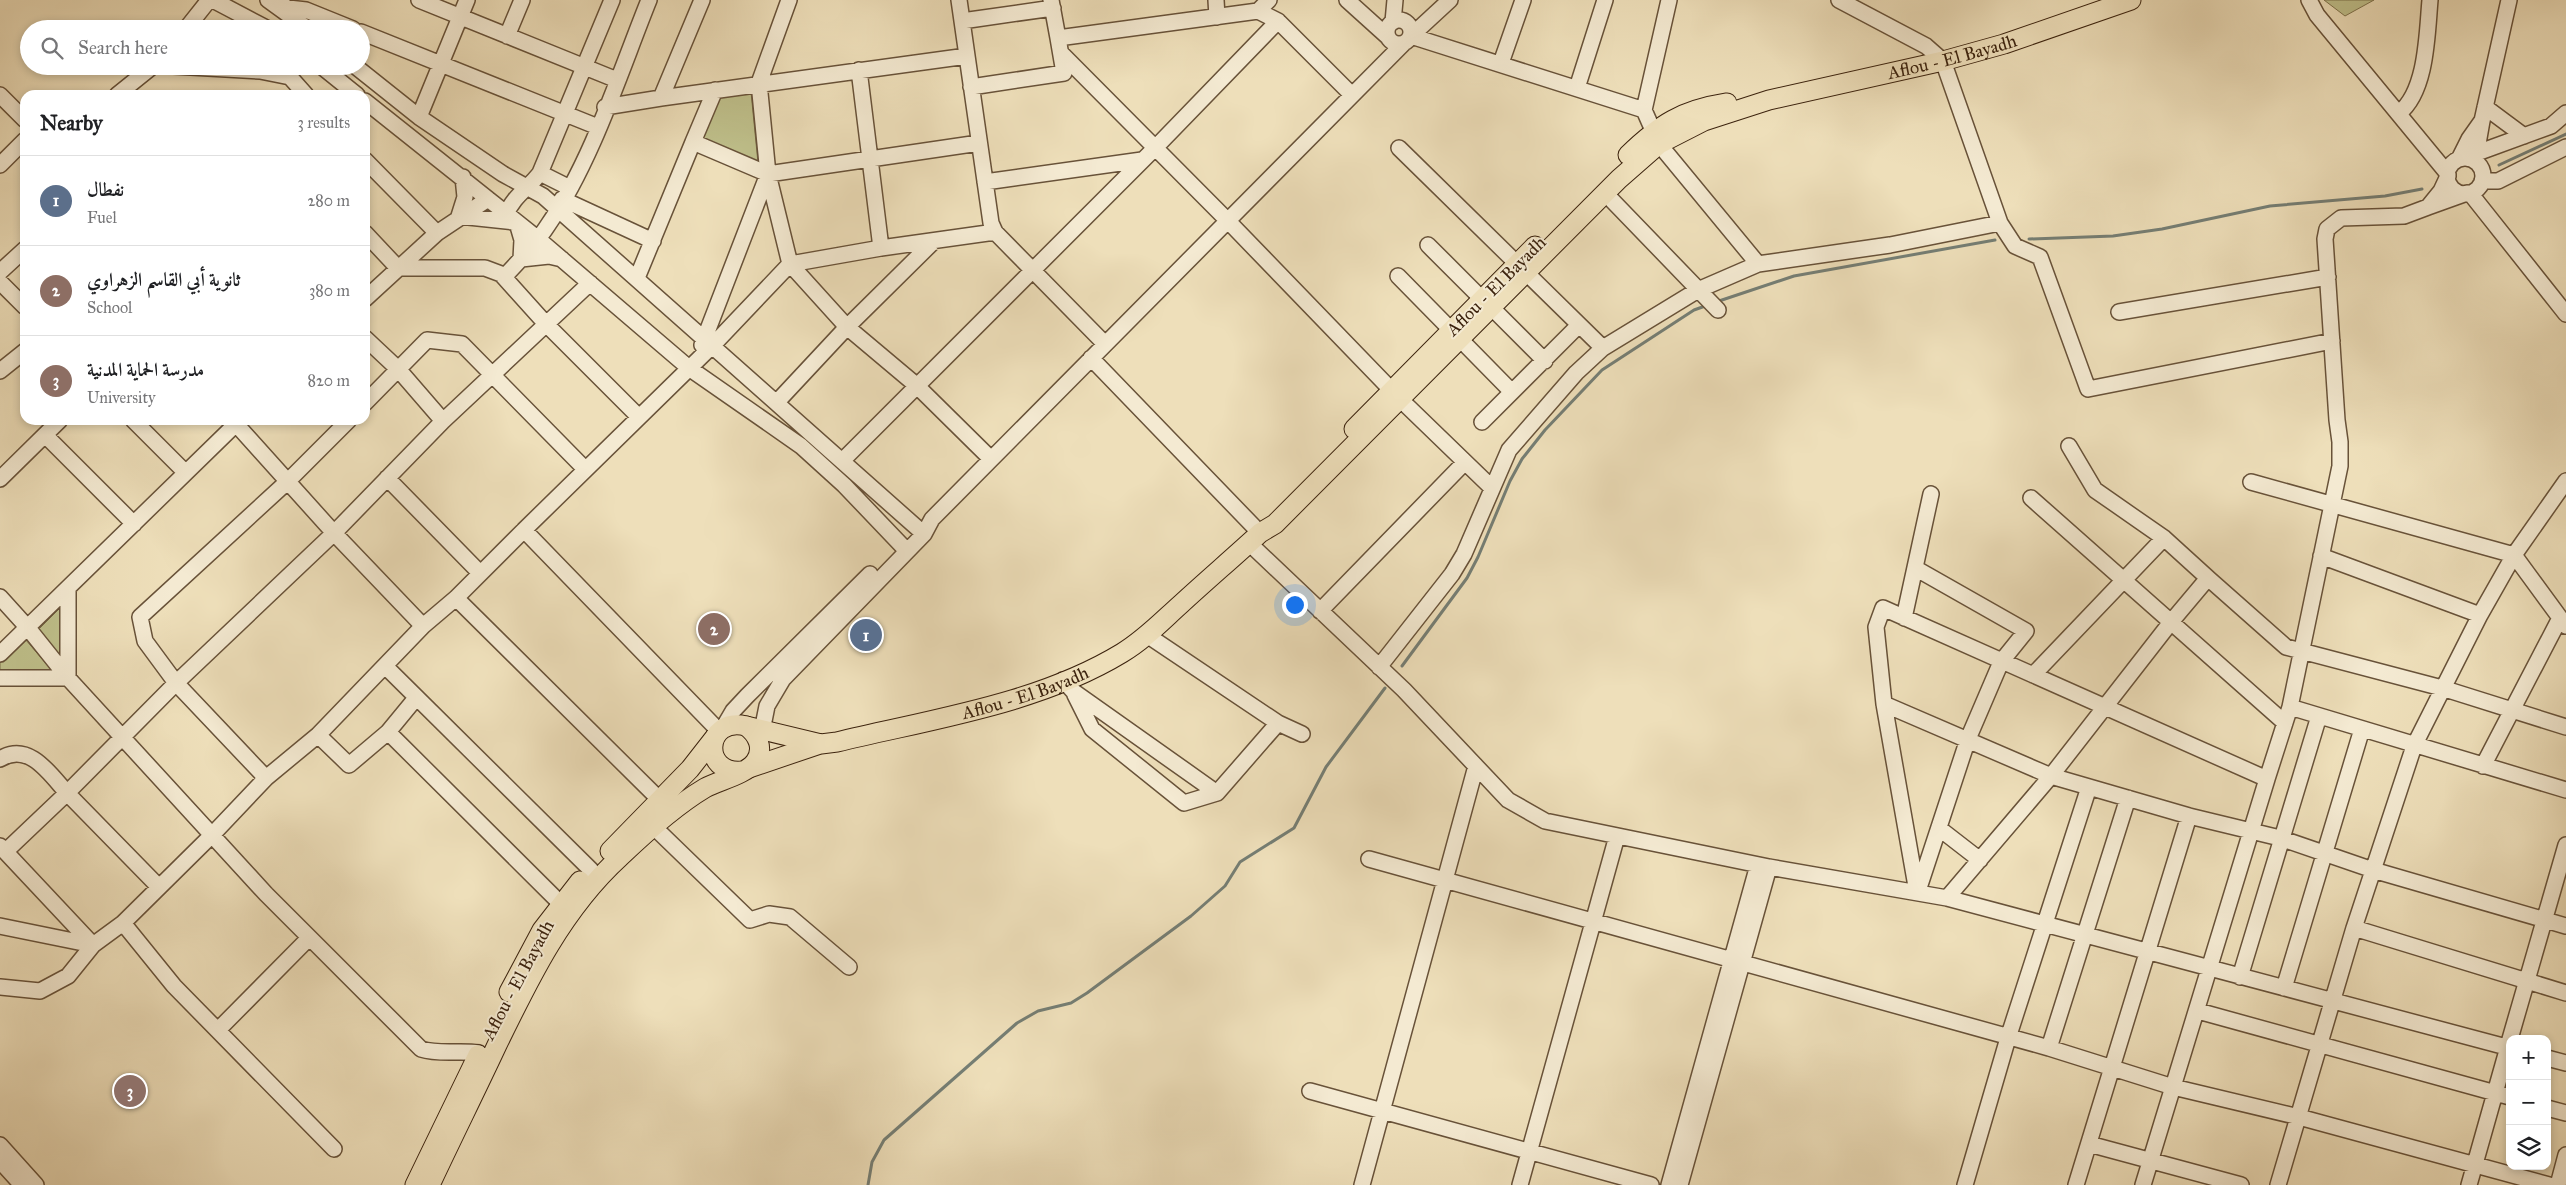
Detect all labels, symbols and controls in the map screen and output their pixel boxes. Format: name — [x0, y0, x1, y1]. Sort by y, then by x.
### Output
search box — [20, 20, 370, 75]
street label: Aflou - El Bayadh — [1885, 29, 2020, 84]
icon: search — [38, 34, 66, 62]
text: Search here — [78, 36, 168, 59]
text: Nearby — [40, 110, 103, 136]
text: 3 results — [297, 113, 350, 132]
text: نفطال — [87, 178, 124, 201]
text: 1 — [53, 191, 59, 210]
text: 280 m — [307, 191, 350, 210]
text: Fuel — [87, 208, 117, 227]
street label: Aflou - El Bayadh — [1441, 231, 1551, 341]
text: ثانوية أبي القاسم الزهراوي — [87, 268, 240, 291]
text: 2 — [52, 281, 60, 300]
text: 380 m — [309, 281, 350, 300]
text: School — [87, 298, 132, 317]
text: مدرسة الحماية المدنية — [87, 358, 204, 381]
text: 3 — [53, 371, 59, 390]
text: 820 m — [307, 371, 350, 390]
text: University — [87, 388, 156, 407]
your location — [1282, 592, 1308, 618]
pin: 2 — [698, 610, 730, 648]
pin: 1 — [850, 616, 882, 654]
street label: Aflou - El Bayadh — [959, 661, 1092, 724]
street label: Aflou - El Bayadh — [477, 916, 559, 1044]
map controls — [2506, 1035, 2551, 1170]
button: + — [2506, 1035, 2551, 1080]
pin: 3 — [114, 1072, 146, 1110]
button: − — [2506, 1080, 2551, 1125]
button: layers — [2506, 1125, 2551, 1170]

